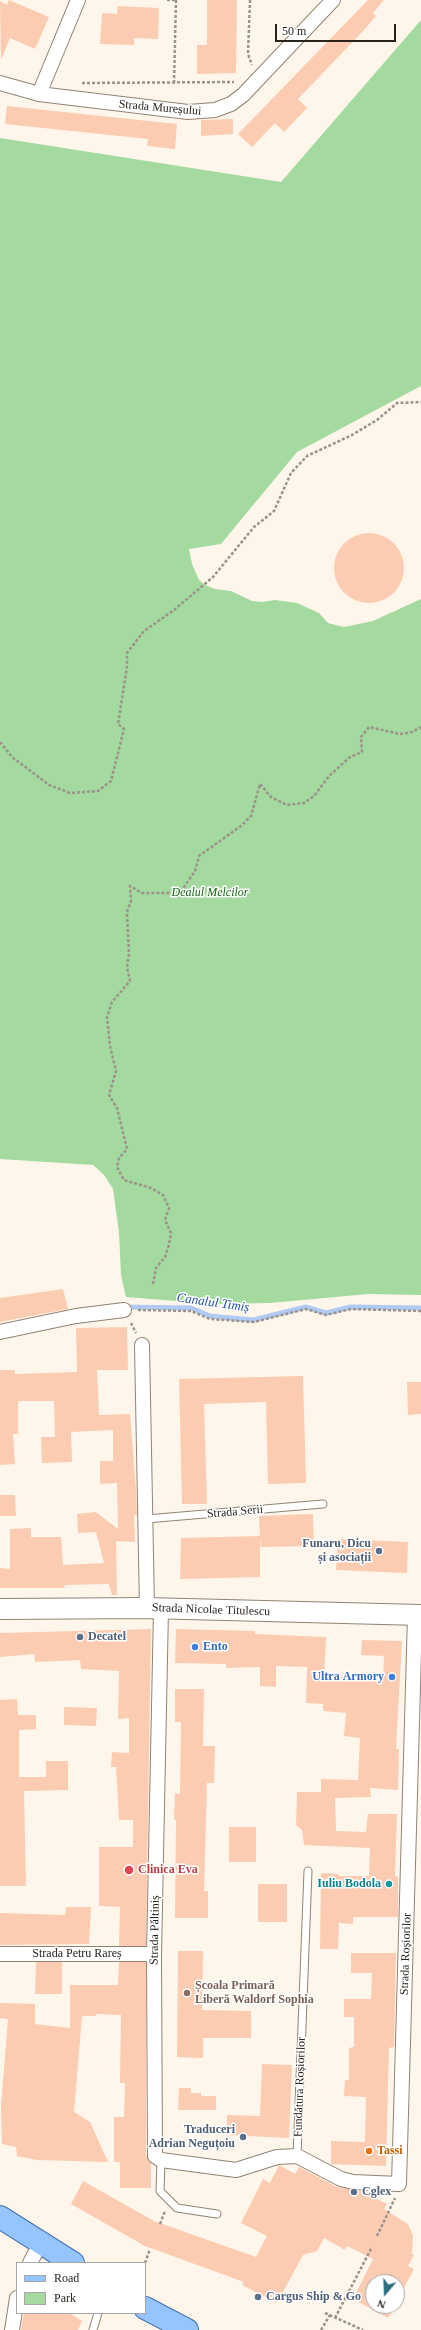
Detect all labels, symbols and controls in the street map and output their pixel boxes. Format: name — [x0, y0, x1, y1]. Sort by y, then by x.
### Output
scale bar — [277, 16, 398, 42]
text: 50 m — [282, 24, 306, 38]
street label: Strada Mureșului — [118, 97, 202, 119]
park label: Dealul Melcilor — [172, 886, 248, 900]
water label: Canalul Timiș — [176, 1290, 250, 1316]
street label: Strada Serii — [206, 1502, 264, 1522]
place label: Funaru, Dicu și asociații — [302, 1537, 371, 1565]
marker: Funaru, Dicu și asociații — [374, 1546, 384, 1556]
street label: Strada Nicolae Titulescu — [152, 1601, 270, 1619]
place label: Decatel — [88, 1630, 126, 1644]
marker: Decatel — [75, 1632, 85, 1642]
place label: Ento — [203, 1640, 228, 1654]
marker: Ento — [190, 1642, 200, 1652]
place label: Ultra Armory — [312, 1670, 384, 1684]
marker: Ultra Armory — [387, 1672, 397, 1682]
place label: Clinica Eva — [138, 1863, 198, 1877]
marker: Clinica Eva — [123, 1864, 135, 1876]
place label: Iuliu Bodola — [317, 1877, 381, 1891]
marker: Iuliu Bodola — [384, 1879, 394, 1889]
street label: Strada Păltiniș — [147, 1895, 163, 1965]
street label: Strada Roșiorilor — [397, 1913, 415, 1995]
street label: Strada Petru Rareș — [32, 1947, 122, 1961]
place label: Școala Primară Liberă Waldorf Sophia — [195, 1979, 314, 2007]
marker: Școala Primară Liberă Waldorf Sophia — [182, 1988, 192, 1998]
street label: Fundătura Roșiorilor — [291, 2037, 309, 2137]
place label: Traduceri Adrian Neguțoiu — [149, 2123, 235, 2151]
marker: Traduceri Adrian Neguțoiu — [238, 2132, 248, 2142]
place label: Tassi — [377, 2144, 403, 2158]
marker: Tassi — [364, 2146, 374, 2156]
place label: Cglex — [362, 2185, 391, 2199]
marker: Cglex — [349, 2187, 359, 2197]
legend — [16, 2262, 146, 2314]
text: Road — [54, 2271, 79, 2285]
north arrow — [365, 2274, 405, 2314]
place label: Cargus Ship & Go — [266, 2290, 361, 2304]
text: Park — [54, 2291, 76, 2305]
marker: Cargus Ship & Go — [253, 2292, 263, 2302]
text: N — [376, 2297, 387, 2311]

